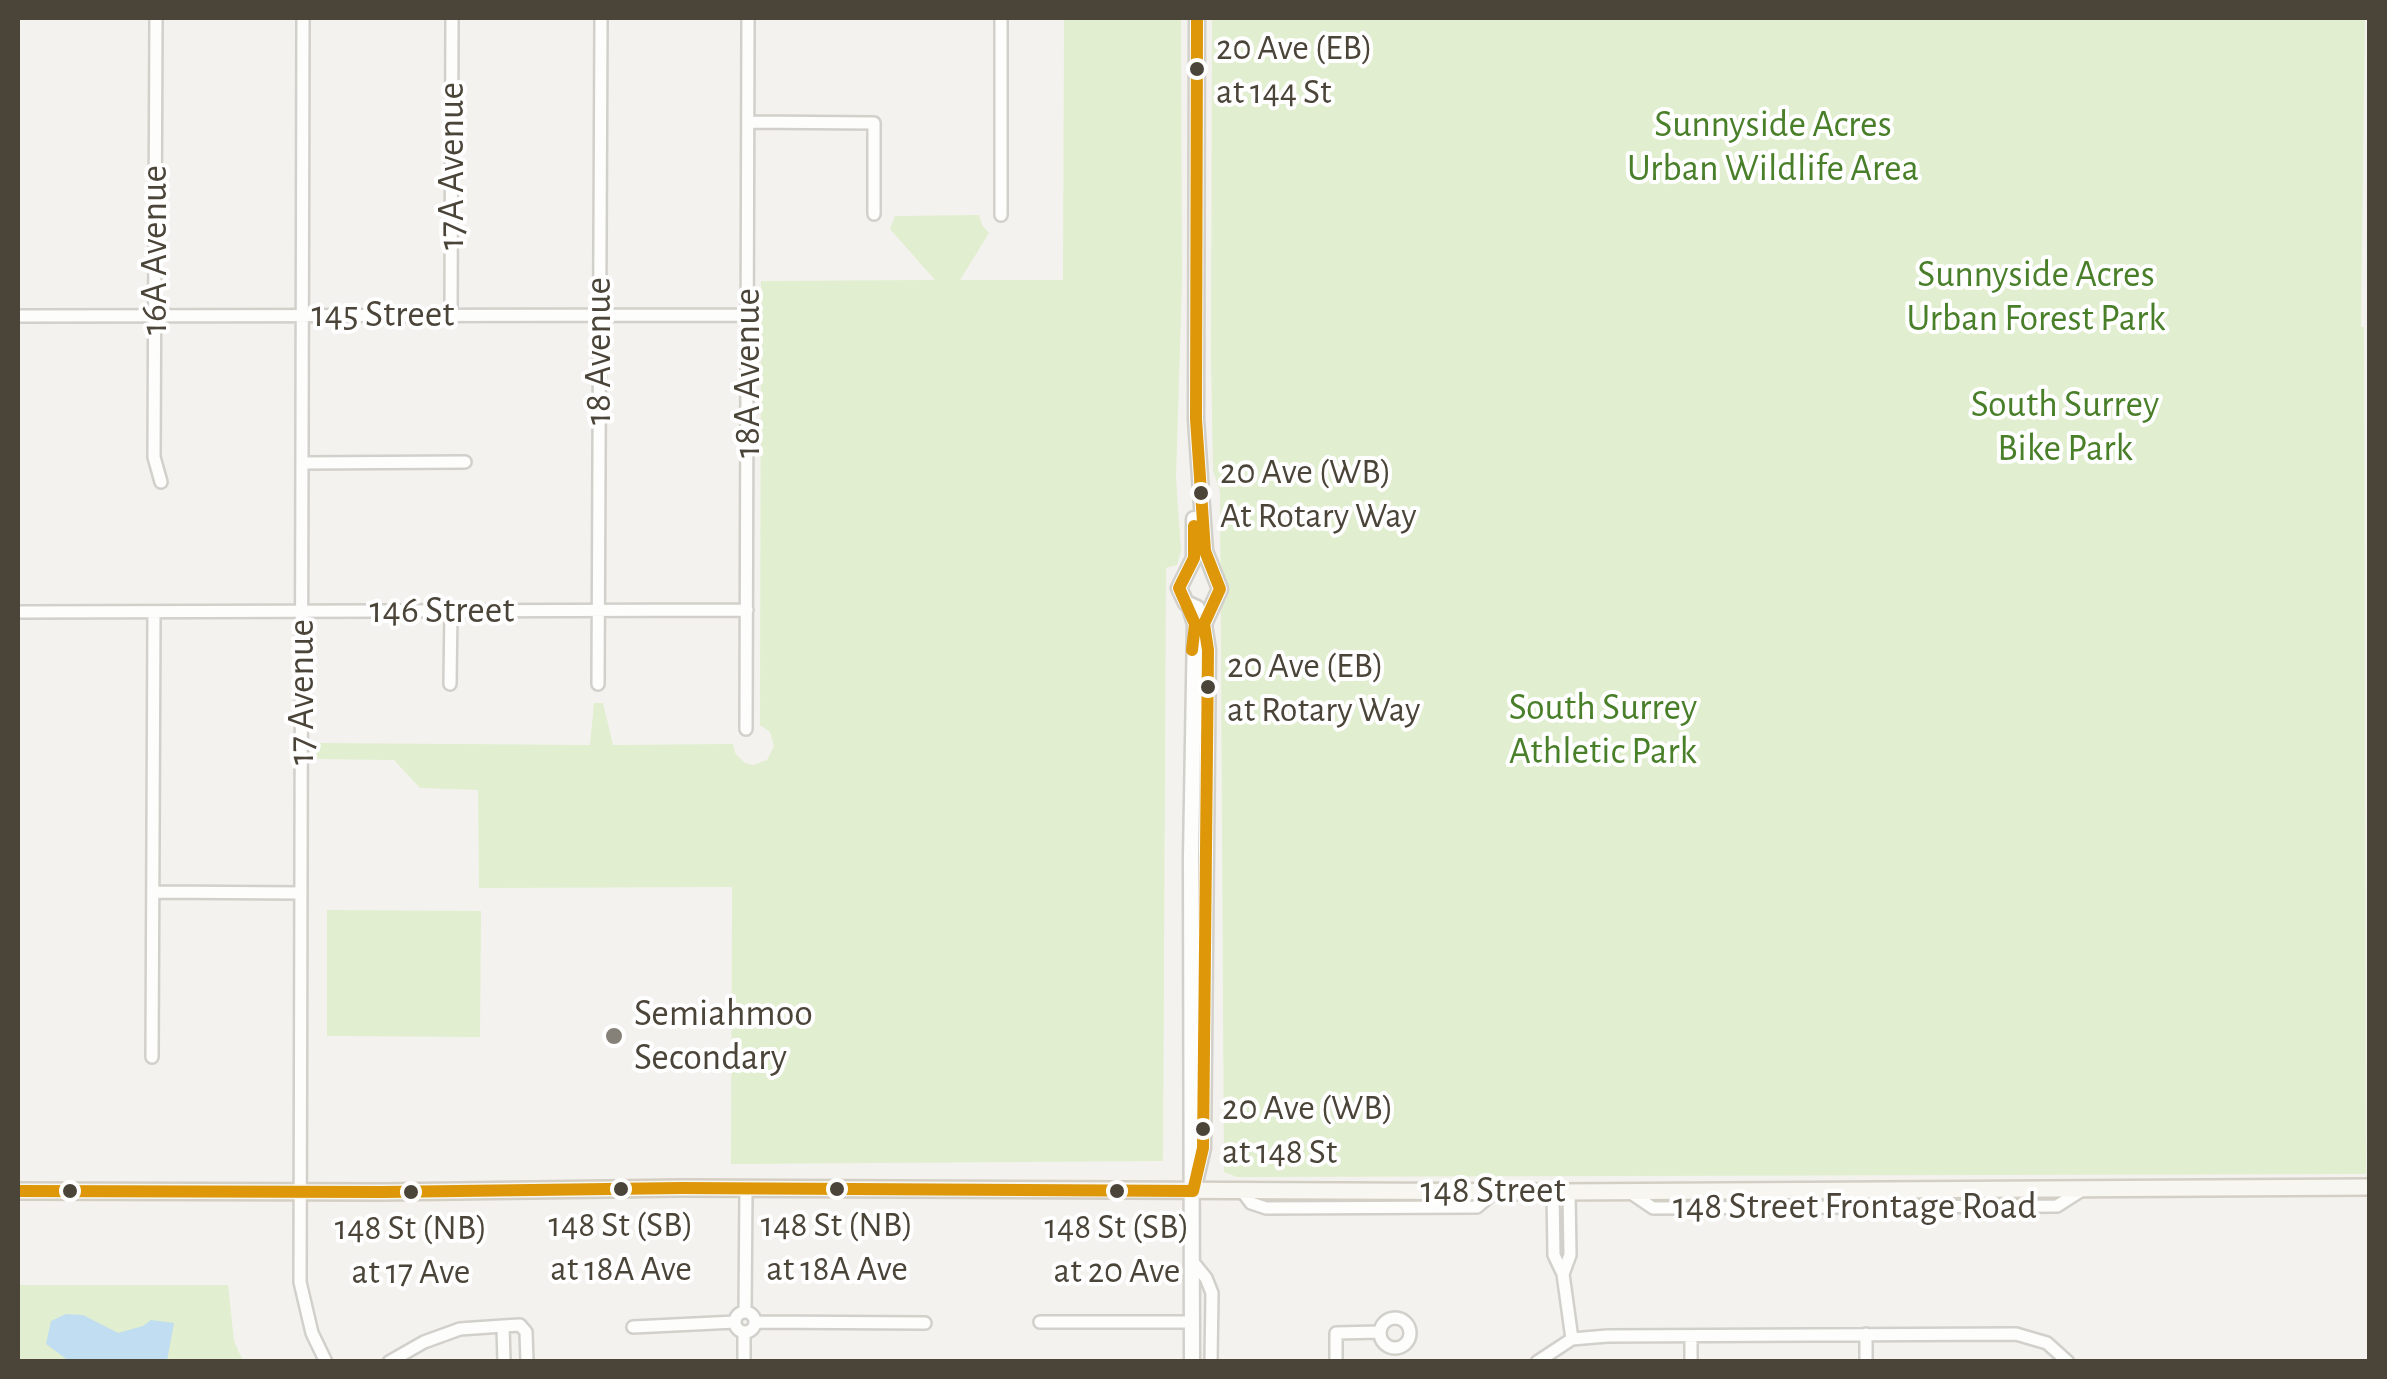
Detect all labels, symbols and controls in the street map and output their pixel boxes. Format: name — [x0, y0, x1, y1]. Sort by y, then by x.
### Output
place label: 20 Ave (EB) at 144 St — [1216, 26, 1373, 111]
marker: 20 Ave (EB) at 144 St — [1187, 59, 1207, 79]
street label: 17A Avenue — [429, 82, 475, 250]
park label: Sunnyside Acres Urban Wildlife Area — [1627, 102, 1919, 192]
street label: 16A Avenue — [132, 165, 178, 335]
park label: Sunnyside Acres Urban Forest Park — [1906, 252, 2166, 342]
street label: 18 Avenue — [576, 277, 622, 425]
street label: 18A Avenue — [725, 288, 771, 458]
street label: 145 Street — [312, 292, 454, 338]
park label: South Surrey Bike Park — [1971, 382, 2159, 472]
place label: 20 Ave (WB) At Rotary Way — [1220, 450, 1417, 535]
marker: 20 Ave (WB) At Rotary Way — [1191, 483, 1211, 503]
street label: 146 Street — [370, 588, 514, 634]
street label: 17 Avenue — [279, 619, 325, 765]
place label: 20 Ave (EB) at Rotary Way — [1227, 644, 1420, 729]
marker: 20 Ave (EB) at Rotary Way — [1198, 677, 1218, 697]
park label: South Surrey Athletic Park — [1509, 685, 1697, 774]
place label: Semiahmoo Secondary — [634, 991, 813, 1080]
marker: Semiahmoo Secondary — [603, 1025, 625, 1047]
place label: 20 Ave (WB) at 148 St — [1222, 1086, 1394, 1171]
marker: 20 Ave (WB) at 148 St — [1193, 1119, 1213, 1139]
street label: 148 Street — [1420, 1168, 1566, 1214]
marker: 148 St (SB) at 18A Ave — [611, 1179, 631, 1199]
marker: 148 St (NB) at 18A Ave — [827, 1179, 847, 1199]
unlabelled marker — [60, 1181, 80, 1201]
marker: 148 St (SB) at 20 Ave — [1107, 1181, 1127, 1201]
marker: 148 St (NB) at 17 Ave — [401, 1182, 421, 1202]
street label: 148 Street Frontage Road — [1673, 1184, 2037, 1230]
place label: 148 St (SB) at 18A Ave — [549, 1203, 693, 1288]
place label: 148 St (NB) at 18A Ave — [761, 1203, 913, 1288]
place label: 148 St (SB) at 20 Ave — [1045, 1205, 1189, 1290]
place label: 148 St (NB) at 17 Ave — [335, 1206, 487, 1291]

